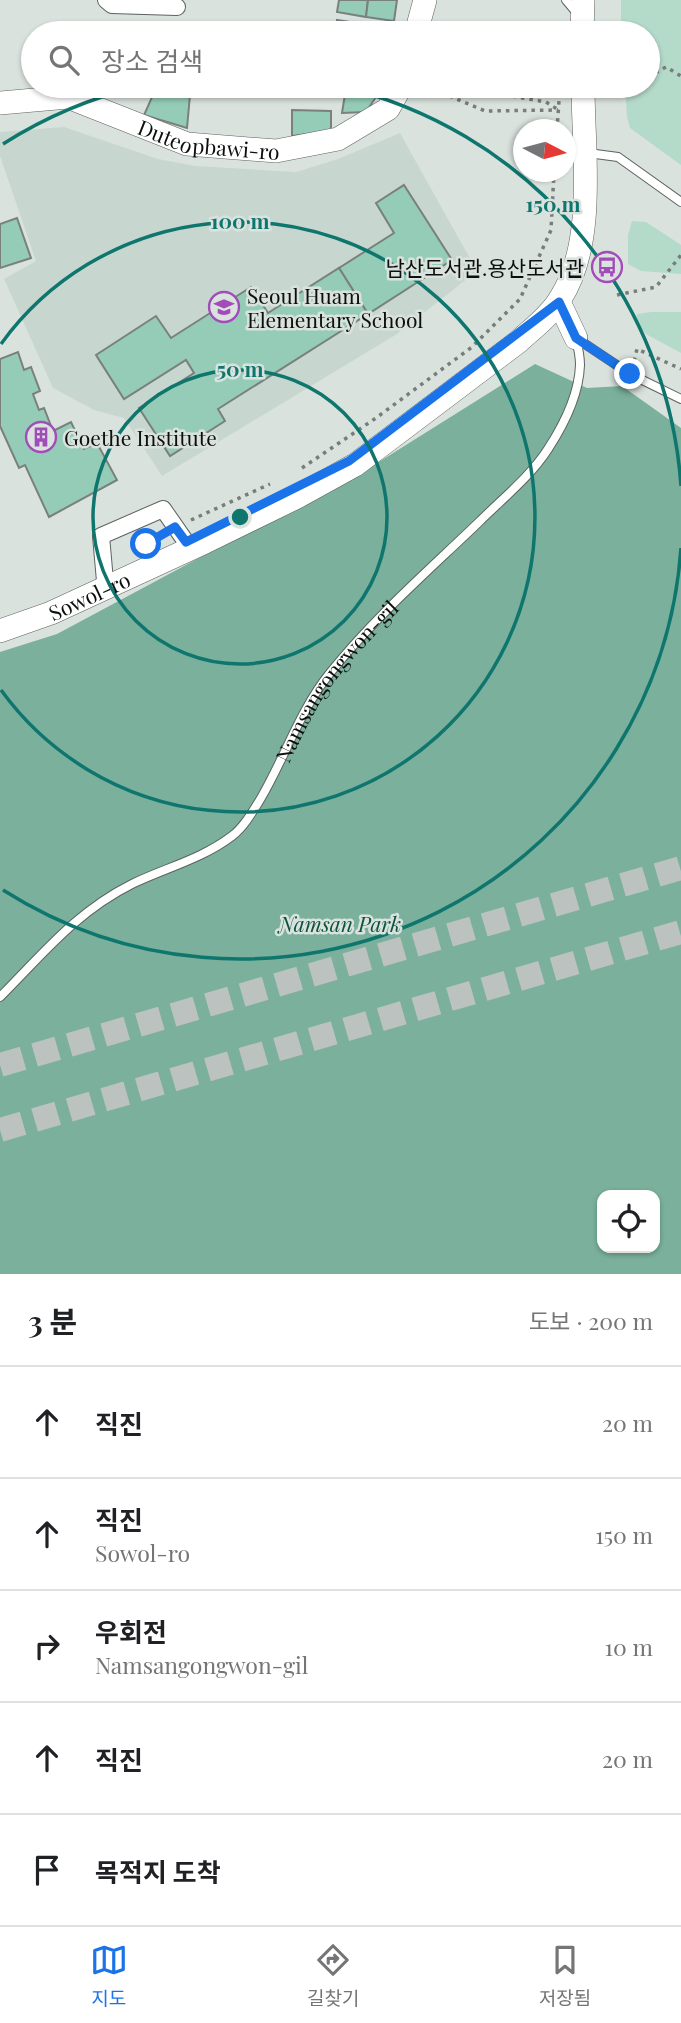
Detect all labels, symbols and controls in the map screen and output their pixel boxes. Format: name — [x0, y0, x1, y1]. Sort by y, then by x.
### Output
search box — [21, 21, 660, 98]
icon: search — [45, 41, 83, 79]
text: 장소 검색 — [101, 43, 203, 78]
street label: Duteopbawi-ro — [134, 112, 281, 165]
north arrow — [513, 119, 576, 182]
text: 150 m — [526, 189, 580, 217]
text: 100 m — [210, 206, 270, 234]
bus stop icon: 남산도서관.용산도서관 — [590, 250, 624, 284]
place label: 남산도서관.용산도서관 — [386, 253, 584, 281]
place label: Seoul Huam Elementary School — [247, 281, 423, 333]
school or university icon: Seoul Huam Elementary School — [207, 290, 241, 324]
text: 50 m — [216, 354, 264, 382]
route end — [614, 358, 645, 389]
building icon: Goethe Institute — [24, 420, 58, 454]
place label: Goethe Institute — [64, 423, 217, 451]
centre of rings — [228, 505, 252, 529]
route start — [130, 528, 161, 559]
street label: Sowol-ro — [44, 565, 134, 626]
street label: Namsangongwon-gil — [268, 593, 404, 766]
park label: Namsan Park — [277, 909, 401, 937]
map controls — [597, 1190, 660, 1253]
button: locate — [597, 1190, 660, 1253]
text: 3 분 — [28, 1301, 77, 1341]
text: 도보 · 200 m — [528, 1305, 653, 1336]
icon: ahead — [28, 1403, 66, 1441]
text: 직진 — [95, 1406, 143, 1441]
text: 20 m — [602, 1407, 653, 1438]
text: 직진 — [95, 1502, 143, 1537]
icon: ahead — [28, 1515, 66, 1553]
text: 150 m — [595, 1519, 653, 1550]
text: Sowol-ro — [95, 1537, 190, 1568]
text: 우회전 — [95, 1614, 167, 1649]
icon: right — [28, 1627, 66, 1665]
text: 10 m — [605, 1631, 653, 1662]
text: Namsangongwon-gil — [95, 1649, 308, 1680]
icon: ahead — [28, 1739, 66, 1777]
text: 직진 — [95, 1742, 143, 1777]
text: 20 m — [602, 1743, 653, 1774]
icon: arrive — [28, 1851, 66, 1889]
text: 목적지 도착 — [95, 1854, 221, 1889]
tab: 지도 — [90, 1941, 128, 2010]
tab: 길찾기 — [307, 1941, 359, 2010]
tab: 저장됨 — [539, 1941, 591, 2010]

